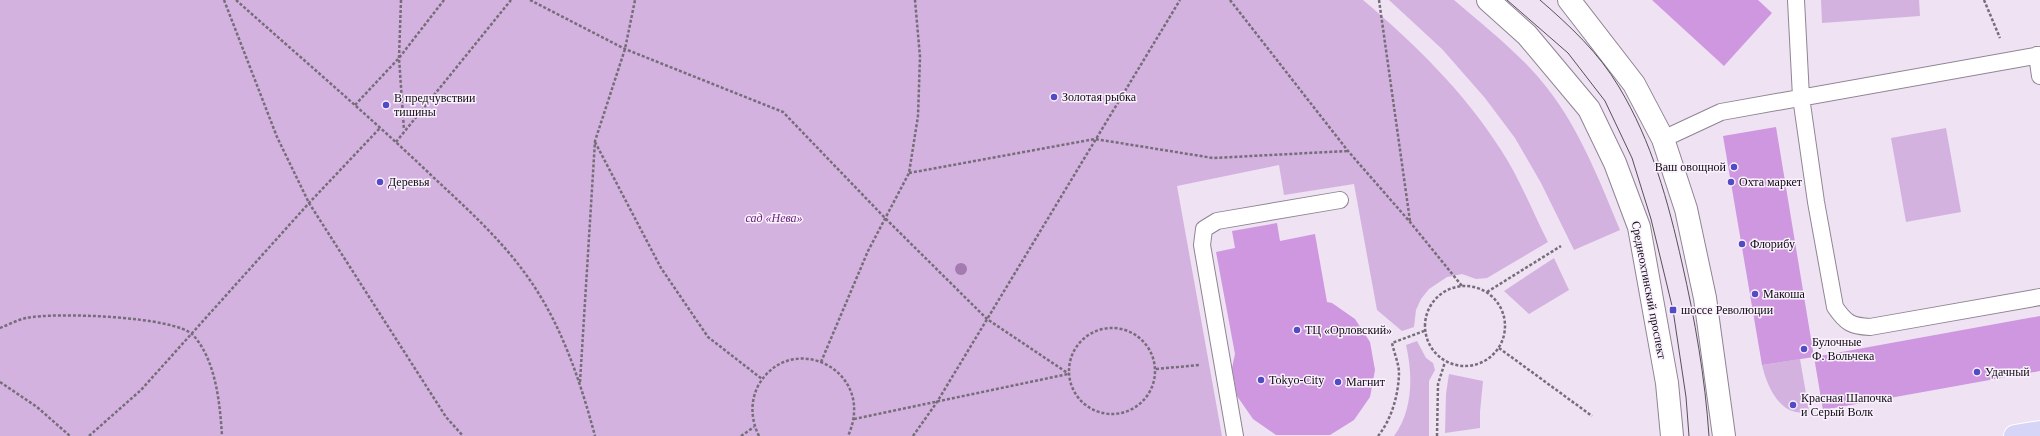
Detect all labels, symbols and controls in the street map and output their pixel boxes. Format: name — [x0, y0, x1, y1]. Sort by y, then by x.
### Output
place label: Золотая рыбка — [1062, 90, 1137, 104]
place label: В предчувствии тишины — [394, 91, 476, 119]
marker: Золотая рыбка — [1049, 92, 1059, 102]
marker: В предчувствии тишины — [381, 100, 391, 110]
place label: Ваш овощной — [1655, 160, 1727, 174]
marker: Ваш овощной — [1729, 162, 1739, 172]
place label: Деревья — [388, 175, 430, 189]
place label: Охта маркет — [1739, 175, 1803, 189]
marker: Деревья — [375, 177, 385, 187]
marker: Охта маркет — [1726, 177, 1736, 187]
park label: сад «Нева» — [745, 211, 803, 225]
street label: Среднеохтинский проспект — [1629, 220, 1669, 361]
place label: Флорибу — [1750, 237, 1795, 251]
marker: Флорибу — [1737, 239, 1747, 249]
place label: Макоша — [1763, 287, 1805, 301]
marker: Макоша — [1750, 289, 1760, 299]
place label: шоссе Революции — [1681, 303, 1774, 317]
marker: шоссе Революции — [1668, 305, 1678, 315]
place label: ТЦ «Орловский» — [1305, 323, 1392, 337]
marker: ТЦ «Орловский» — [1292, 325, 1302, 335]
place label: Булочные Ф. Вольчека — [1812, 335, 1875, 363]
marker: Булочные Ф. Вольчека — [1799, 344, 1809, 354]
place label: Удачный — [1985, 365, 2030, 379]
marker: Удачный — [1972, 367, 1982, 377]
place label: Tokyo-City — [1269, 373, 1324, 387]
marker: Tokyo-City — [1256, 375, 1266, 385]
place label: Магнит — [1346, 375, 1386, 389]
marker: Магнит — [1333, 377, 1343, 387]
place label: Красная Шапочка и Серый Волк — [1801, 391, 1893, 419]
marker: Красная Шапочка и Серый Волк — [1788, 400, 1798, 410]

